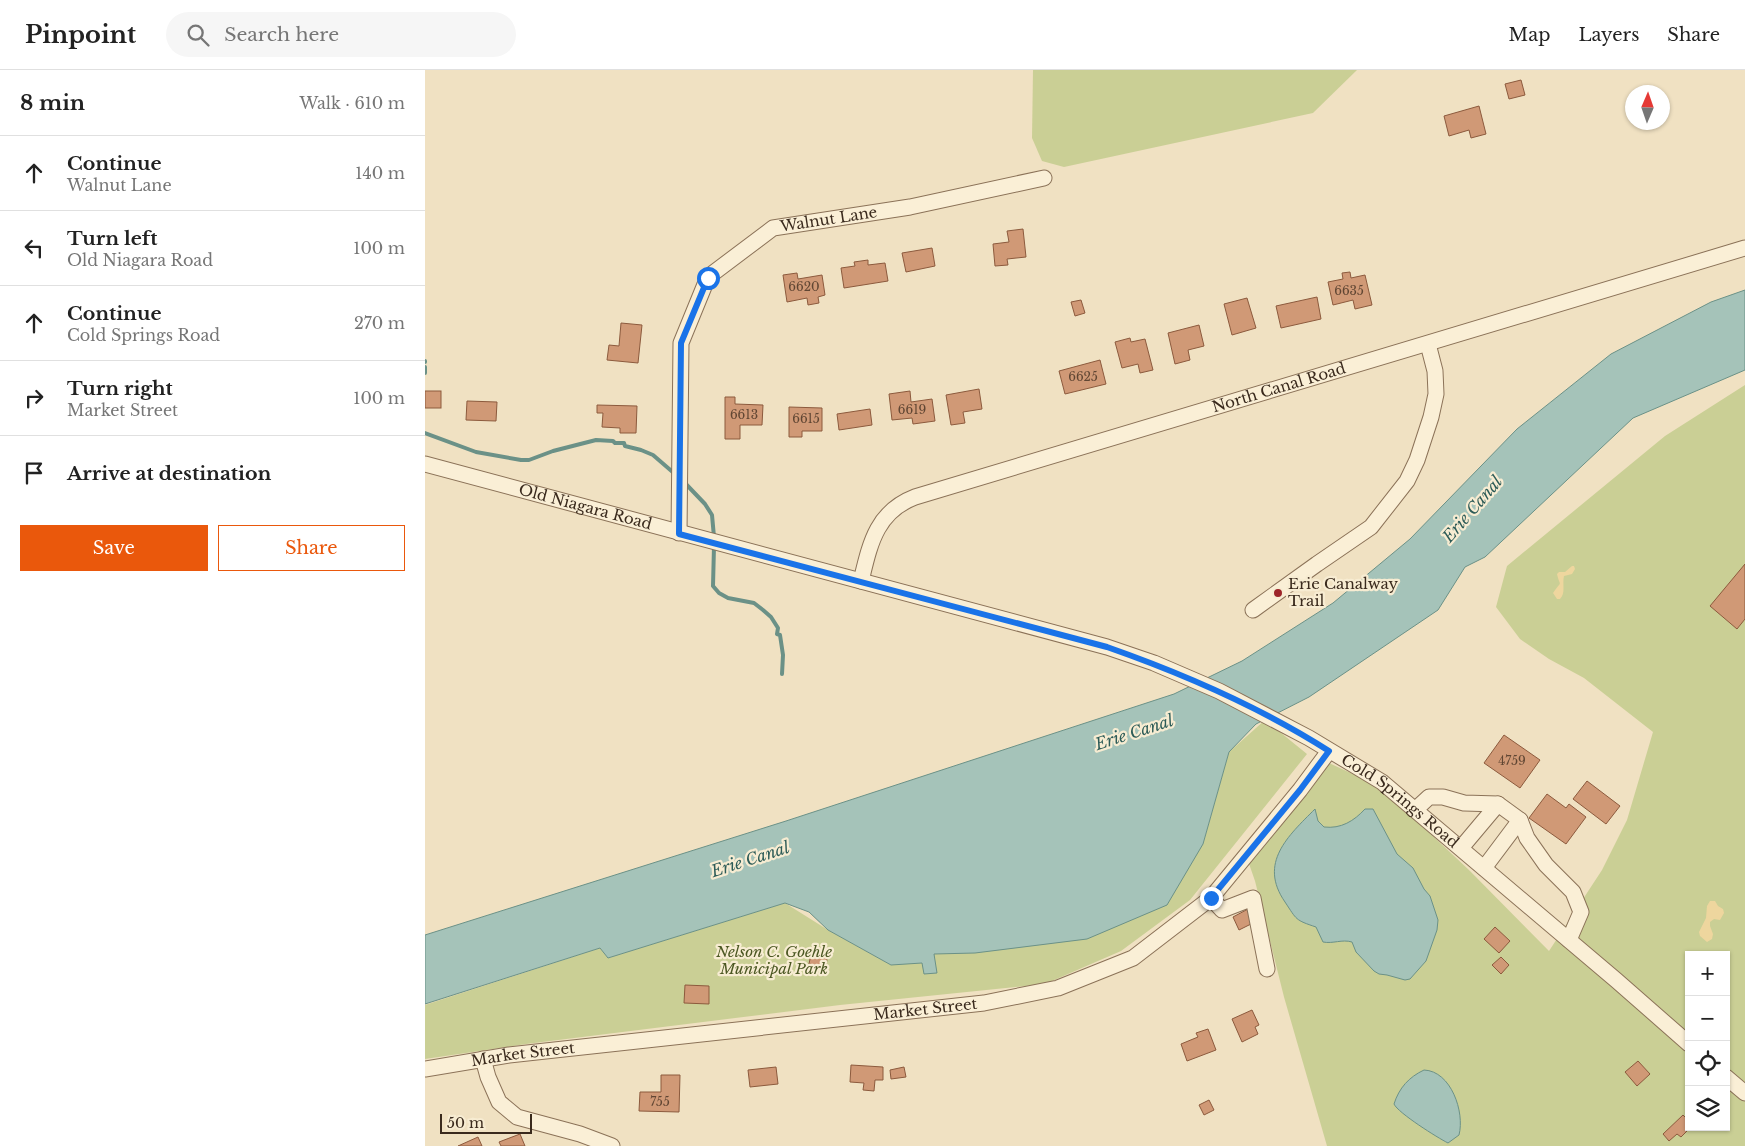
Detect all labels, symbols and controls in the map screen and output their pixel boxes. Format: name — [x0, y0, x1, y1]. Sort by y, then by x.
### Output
search box — [166, 12, 516, 57]
text: Pinpoint — [25, 20, 136, 49]
icon: search — [184, 21, 212, 49]
text: Search here — [224, 23, 339, 46]
text: Map — [1509, 24, 1550, 46]
text: Layers — [1578, 24, 1639, 46]
text: Share — [1667, 24, 1720, 46]
north arrow — [1625, 85, 1670, 130]
text: 8 min — [20, 90, 85, 116]
text: Walk · 610 m — [300, 93, 405, 113]
text: Continue — [67, 152, 162, 175]
icon: ahead — [20, 159, 48, 187]
text: 140 m — [355, 163, 405, 183]
text: Walnut Lane — [67, 175, 172, 195]
street label: Walnut Lane — [778, 202, 878, 236]
text: Turn left — [67, 227, 158, 250]
icon: left — [20, 234, 48, 262]
text: 100 m — [353, 238, 405, 258]
text: Old Niagara Road — [67, 250, 213, 270]
route start — [697, 267, 720, 290]
house number: 6620 — [788, 279, 820, 294]
house number: 6635 — [1334, 283, 1364, 298]
text: Continue — [67, 302, 162, 325]
icon: ahead — [20, 309, 48, 337]
text: 270 m — [354, 313, 405, 333]
text: Cold Springs Road — [67, 325, 220, 345]
street label: North Canal Road — [1210, 358, 1348, 416]
house number: 6625 — [1068, 369, 1098, 384]
text: Turn right — [67, 377, 173, 400]
icon: right — [20, 384, 48, 412]
text: 100 m — [353, 388, 405, 408]
text: Market Street — [67, 400, 178, 420]
house number: 6619 — [898, 402, 926, 417]
house number: 6613 — [730, 407, 758, 422]
house number: 6615 — [792, 411, 820, 426]
icon: arrive — [20, 459, 48, 487]
text: Arrive at destination — [67, 462, 271, 485]
water label: Erie Canal — [1437, 471, 1507, 547]
street label: Old Niagara Road — [517, 480, 654, 533]
button: Save — [20, 525, 208, 571]
button: Share — [218, 525, 405, 571]
place label: Erie Canalway Trail — [1288, 574, 1398, 610]
marker: Erie Canalway Trail — [1272, 587, 1284, 599]
water label: Erie Canal — [1091, 710, 1177, 754]
street label: Cold Springs Road — [1338, 750, 1463, 852]
house number: 4759 — [1498, 753, 1526, 768]
water label: Erie Canal — [707, 837, 793, 881]
route end — [1200, 887, 1223, 910]
park label: Nelson C. Goehle Municipal Park — [715, 942, 832, 978]
map controls — [1685, 951, 1730, 1131]
button: + — [1685, 951, 1730, 996]
street label: Market Street — [872, 994, 978, 1024]
button: − — [1685, 996, 1730, 1041]
street label: Market Street — [470, 1038, 576, 1070]
button: locate — [1685, 1041, 1730, 1086]
button: layers — [1685, 1086, 1730, 1131]
house number: 755 — [650, 1094, 670, 1109]
scale bar — [440, 1111, 533, 1134]
text: 50 m — [447, 1114, 484, 1132]

